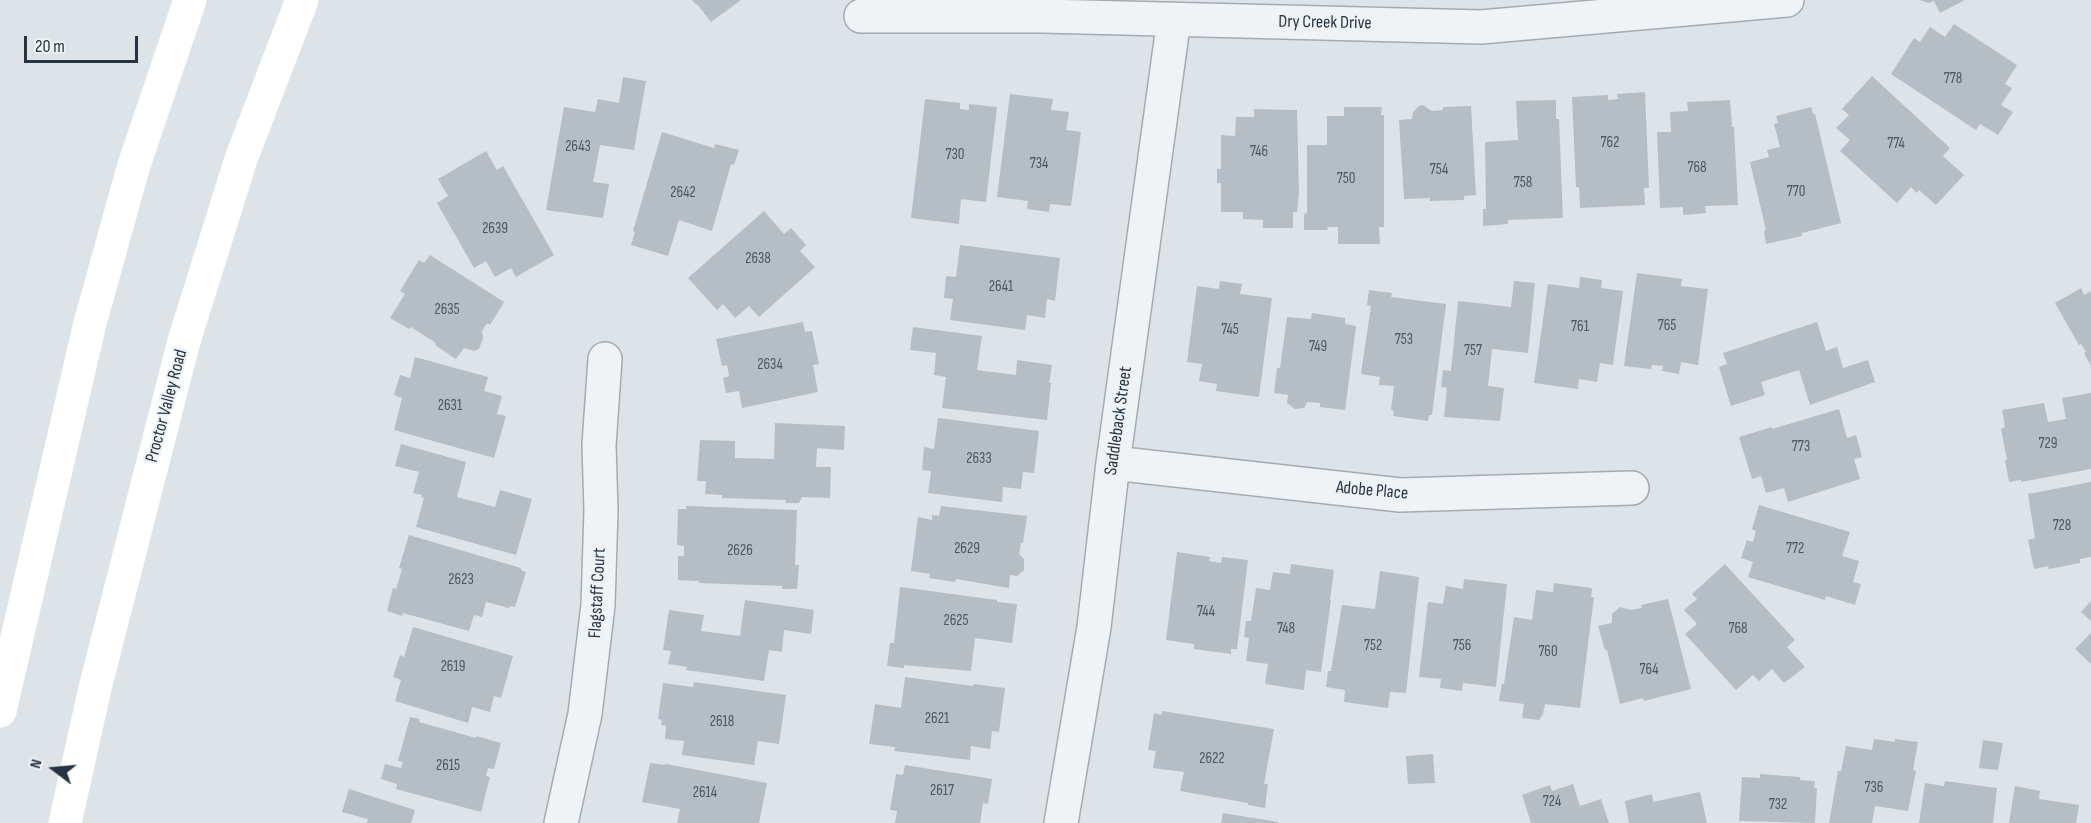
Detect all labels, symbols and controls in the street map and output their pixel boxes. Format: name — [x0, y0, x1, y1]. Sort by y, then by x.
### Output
street label: Dry Creek Drive — [1278, 11, 1372, 35]
scale bar — [27, 24, 141, 62]
text: 20 m — [35, 36, 65, 57]
house number: 778 — [1944, 70, 1962, 88]
house number: 762 — [1601, 134, 1619, 152]
house number: 774 — [1887, 135, 1905, 153]
house number: 2643 — [565, 138, 591, 156]
house number: 746 — [1250, 143, 1268, 161]
house number: 730 — [946, 146, 964, 164]
house number: 734 — [1030, 155, 1048, 173]
house number: 768 — [1687, 159, 1707, 177]
house number: 754 — [1430, 161, 1448, 179]
house number: 750 — [1337, 170, 1355, 188]
house number: 758 — [1514, 174, 1532, 192]
house number: 770 — [1787, 183, 1805, 201]
house number: 2642 — [670, 184, 696, 202]
house number: 2639 — [482, 220, 508, 238]
house number: 2638 — [745, 250, 771, 268]
house number: 2641 — [989, 278, 1013, 296]
house number: 2635 — [434, 301, 460, 319]
house number: 765 — [1658, 317, 1676, 335]
house number: 761 — [1571, 318, 1589, 336]
house number: 745 — [1221, 321, 1239, 339]
house number: 753 — [1395, 331, 1413, 349]
house number: 749 — [1309, 338, 1327, 356]
house number: 757 — [1464, 342, 1482, 360]
street label: Proctor Valley Road — [142, 347, 192, 465]
house number: 2634 — [757, 356, 783, 374]
street label: Saddleback Street — [1101, 365, 1137, 477]
house number: 2631 — [438, 397, 462, 415]
house number: 729 — [2039, 435, 2057, 453]
house number: 773 — [1792, 438, 1810, 456]
house number: 2633 — [966, 450, 992, 468]
street label: Adobe Place — [1335, 477, 1409, 505]
house number: 728 — [2053, 517, 2071, 535]
house number: 2629 — [954, 540, 980, 558]
house number: 772 — [1786, 540, 1804, 558]
house number: 2626 — [727, 542, 753, 560]
street label: Flagstaff Court — [585, 547, 611, 639]
house number: 2623 — [448, 571, 474, 589]
house number: 744 — [1197, 603, 1215, 621]
house number: 2625 — [943, 612, 969, 630]
house number: 748 — [1277, 620, 1295, 638]
house number: 768 — [1728, 620, 1748, 638]
house number: 752 — [1364, 637, 1382, 655]
house number: 756 — [1453, 637, 1471, 655]
house number: 760 — [1538, 643, 1558, 661]
house number: 2619 — [441, 658, 465, 676]
house number: 764 — [1639, 661, 1659, 679]
house number: 2621 — [925, 710, 949, 728]
house number: 2618 — [710, 713, 734, 731]
north arrow — [24, 739, 84, 799]
house number: 2622 — [1199, 750, 1225, 768]
text: N — [26, 757, 47, 771]
house number: 2615 — [436, 757, 460, 775]
house number: 736 — [1865, 779, 1883, 797]
house number: 2617 — [930, 782, 954, 800]
house number: 2614 — [693, 784, 717, 802]
house number: 724 — [1543, 793, 1561, 811]
house number: 732 — [1769, 796, 1787, 814]

